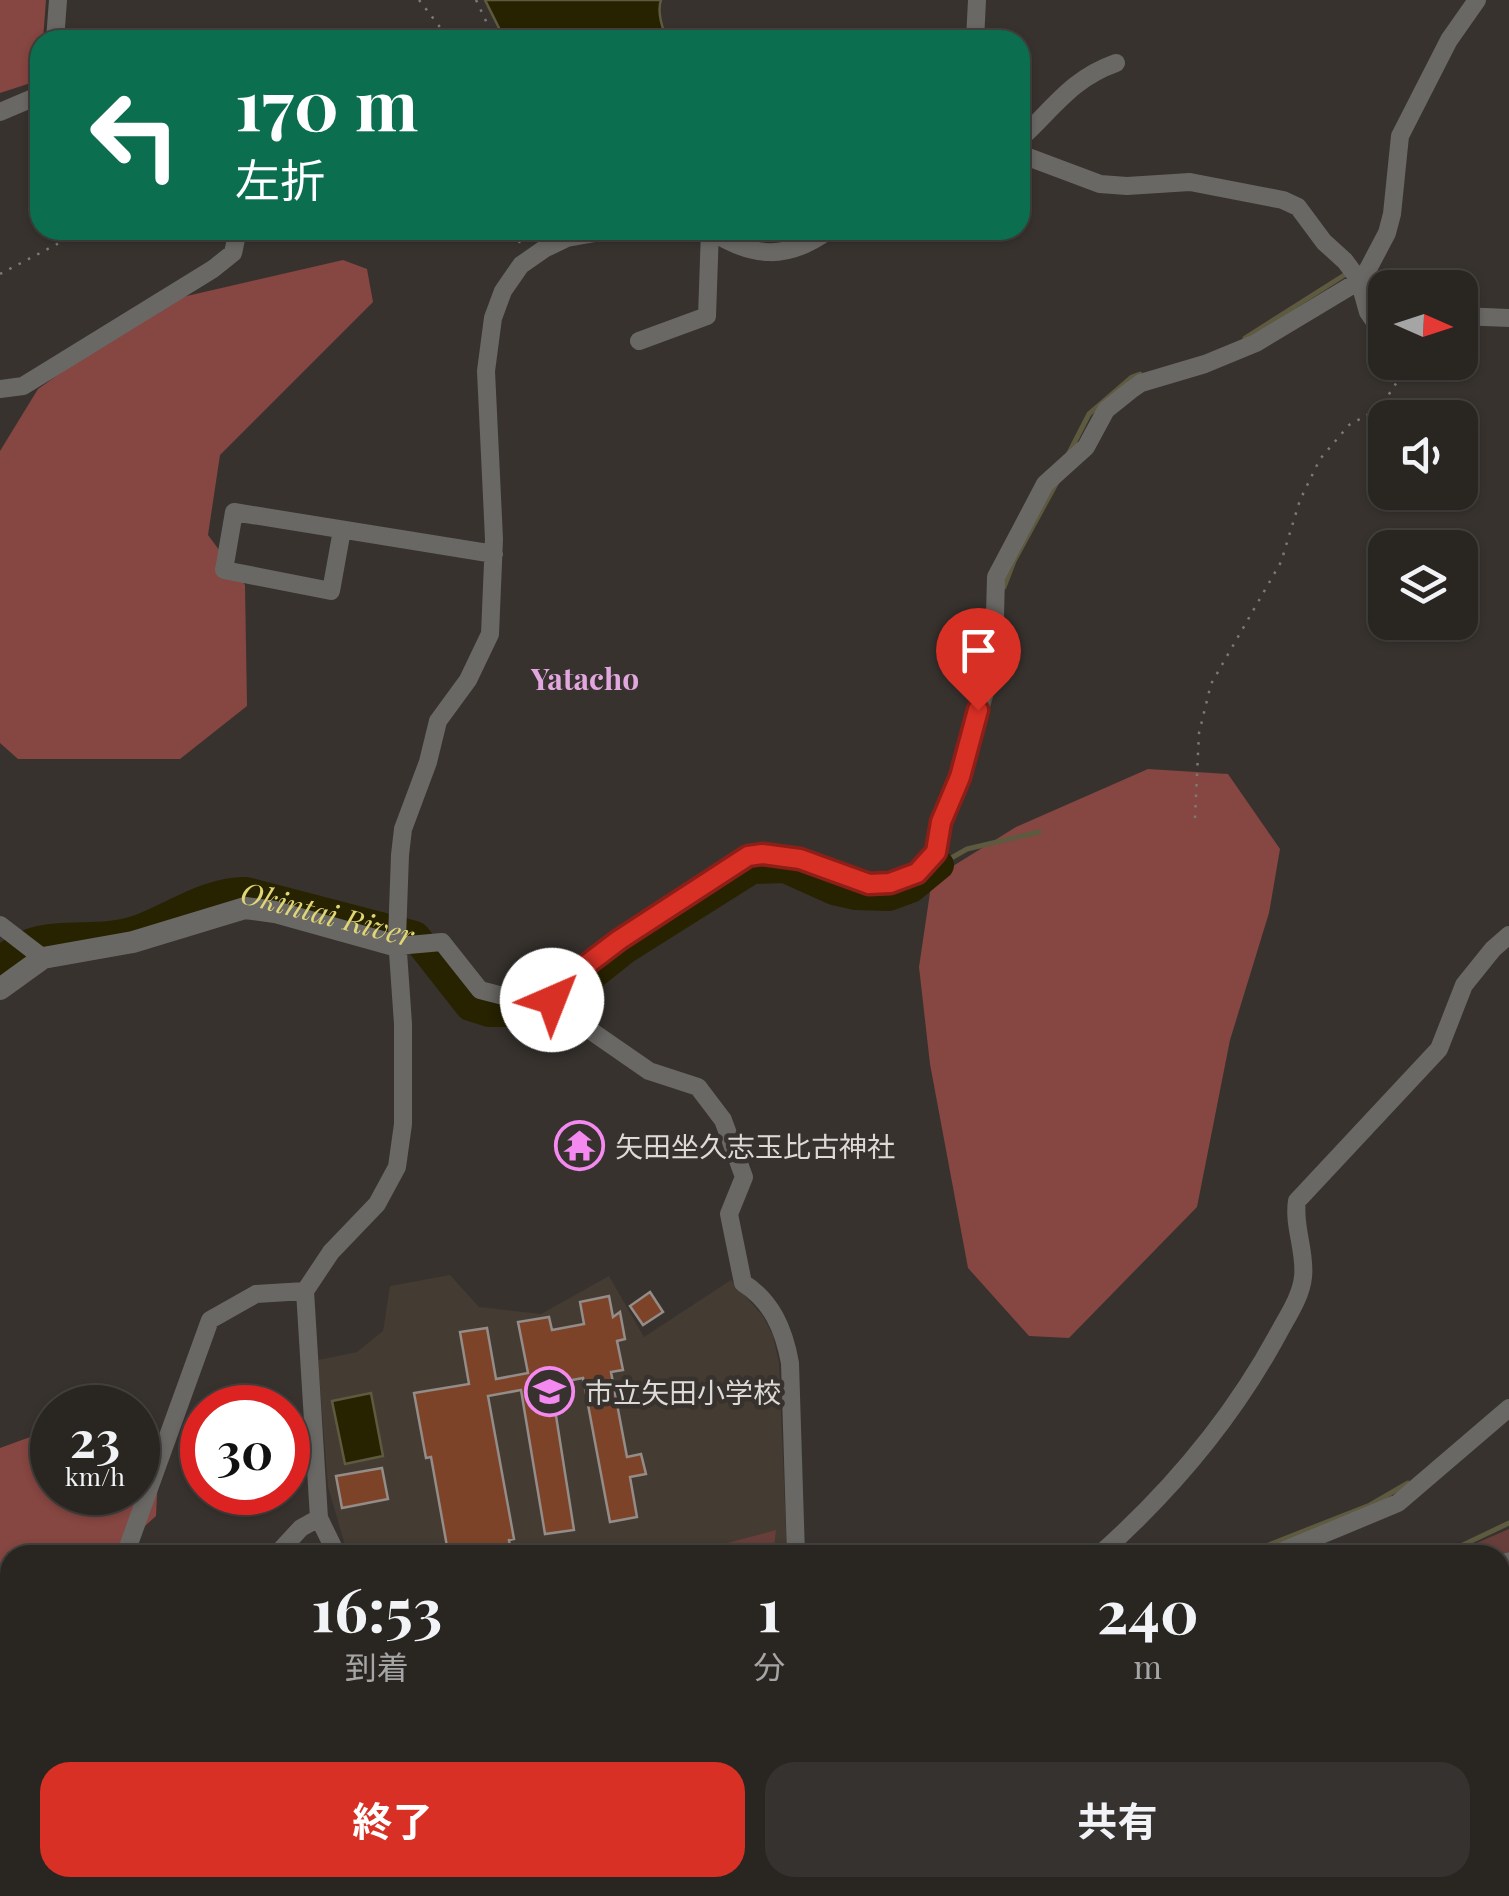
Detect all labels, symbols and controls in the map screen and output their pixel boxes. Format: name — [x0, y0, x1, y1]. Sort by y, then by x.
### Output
text: 170 m — [235, 55, 418, 149]
icon: left — [70, 70, 200, 200]
text: 左折 — [235, 148, 325, 208]
north arrow — [1368, 270, 1478, 380]
map controls — [1368, 270, 1478, 640]
button: sound — [1368, 400, 1478, 510]
button: layers — [1368, 530, 1478, 640]
pin — [936, 608, 1021, 711]
icon: arrive — [951, 623, 1006, 678]
district label: Yatacho — [530, 658, 639, 698]
water label: Okintai River — [237, 872, 419, 955]
position arrow — [500, 948, 604, 1052]
temple icon: 矢田坐久志玉比古神社 — [554, 1119, 606, 1171]
place label: 矢田坐久志玉比古神社 — [615, 1127, 895, 1164]
school or university icon: 市立矢田小学校 — [524, 1365, 576, 1417]
place label: 市立矢田小学校 — [585, 1373, 781, 1410]
speed limit sign: 30 — [180, 1385, 310, 1515]
text: 23 — [70, 1404, 120, 1471]
text: km/h — [65, 1459, 125, 1492]
text: 16:53 — [311, 1567, 442, 1647]
text: 1 — [758, 1567, 781, 1647]
text: 240 — [1097, 1569, 1199, 1649]
text: 到着 — [345, 1644, 409, 1687]
text: 分 — [754, 1644, 786, 1687]
text: m — [1134, 1644, 1162, 1687]
button: 終了 — [40, 1762, 745, 1877]
button: 共有 — [765, 1762, 1470, 1877]

